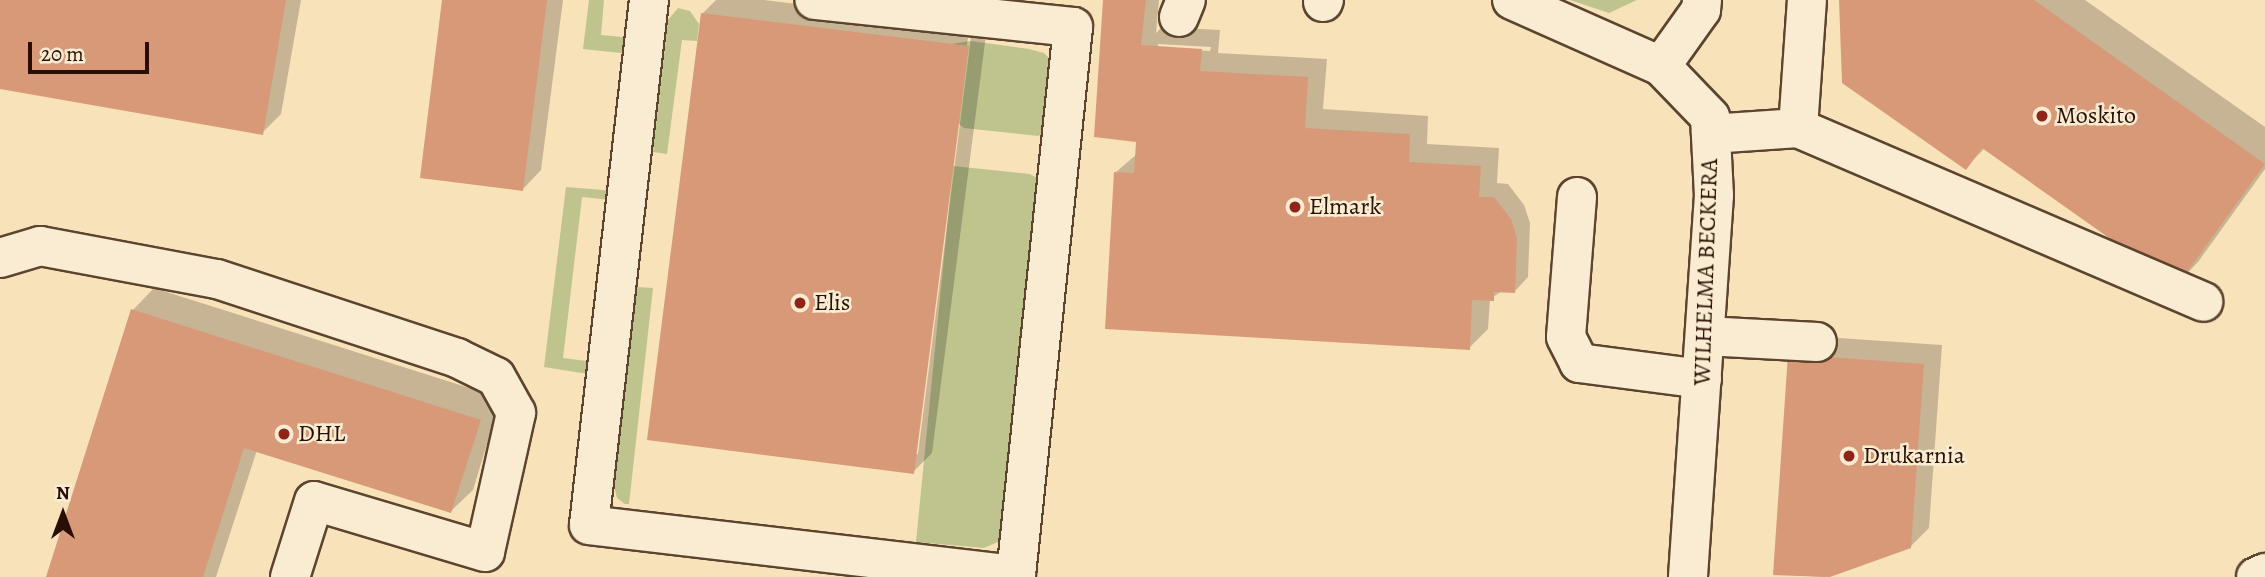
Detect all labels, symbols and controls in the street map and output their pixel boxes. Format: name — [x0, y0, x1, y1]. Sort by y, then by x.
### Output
scale bar — [32, 28, 152, 72]
text: 20 m — [41, 40, 84, 68]
place label: Moskito — [2056, 102, 2136, 130]
marker: Moskito — [2034, 108, 2050, 124]
street label: WILHELMA BECKERA — [1688, 158, 1724, 386]
place label: Elmark — [1309, 193, 1381, 221]
marker: Elmark — [1287, 199, 1303, 215]
place label: Elis — [814, 289, 850, 317]
marker: Elis — [792, 295, 808, 311]
place label: DHL — [298, 420, 345, 448]
marker: DHL — [276, 426, 292, 442]
place label: Drukarnia — [1863, 442, 1965, 470]
marker: Drukarnia — [1841, 448, 1857, 464]
north arrow — [28, 479, 98, 549]
text: N — [56, 480, 70, 506]

